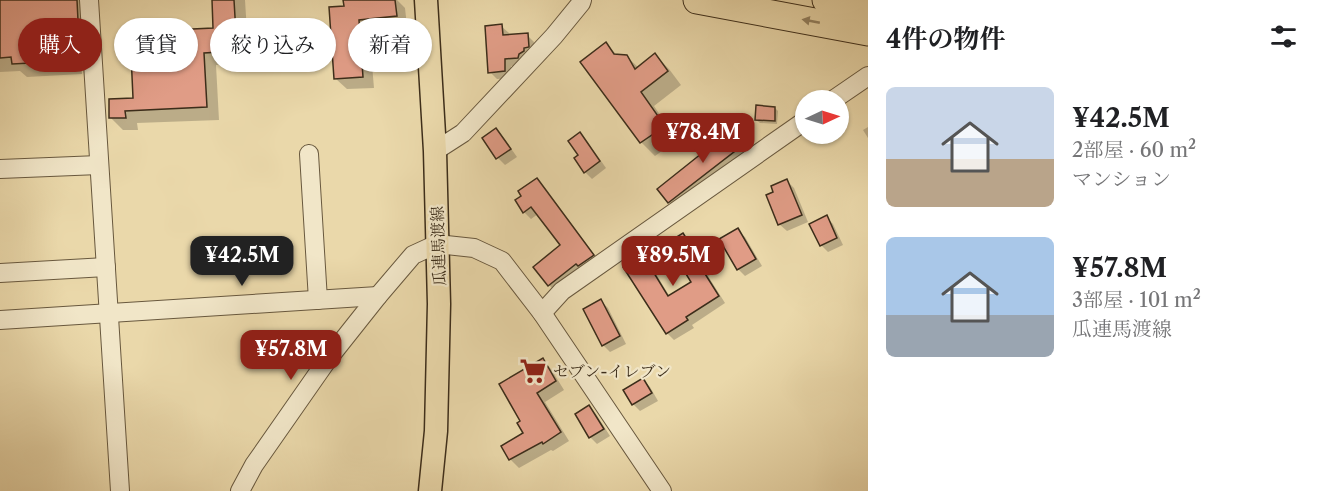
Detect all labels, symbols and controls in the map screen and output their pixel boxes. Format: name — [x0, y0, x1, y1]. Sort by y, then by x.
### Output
one-way arrow — [801, 16, 820, 25]
chip: 購入 — [18, 18, 102, 72]
chip: 賃貸 — [114, 18, 198, 72]
chip: 絞り込み — [210, 18, 336, 72]
chip: 新着 — [348, 18, 432, 72]
icon: filters — [1267, 20, 1300, 53]
text: 4件の物件 — [886, 23, 1005, 55]
north arrow — [795, 90, 849, 144]
map controls — [795, 90, 849, 144]
text: ¥42.5M — [1072, 102, 1170, 134]
icon: home — [934, 111, 1006, 183]
pin: ¥78.4M — [654, 113, 752, 164]
text: ¥78.4M — [665, 120, 741, 144]
text: 2部屋 · 60 m² — [1072, 138, 1196, 162]
text: マンション — [1072, 167, 1171, 191]
street label: 瓜連馬渡線 — [427, 206, 449, 286]
pin: ¥42.5M — [193, 236, 291, 287]
pin: ¥89.5M — [624, 236, 722, 287]
text: ¥42.5M — [204, 243, 280, 267]
text: ¥89.5M — [636, 243, 710, 267]
text: ¥57.8M — [1072, 252, 1167, 284]
icon: home — [934, 261, 1006, 333]
text: 3部屋 · 101 m² — [1072, 288, 1201, 312]
text: 瓜連馬渡線 — [1072, 317, 1172, 341]
pin: ¥57.8M — [242, 330, 340, 381]
text: ¥57.8M — [254, 337, 328, 361]
supermarket icon: セブン-イレブン — [518, 356, 548, 386]
place label: セブン-イレブン — [553, 361, 671, 381]

